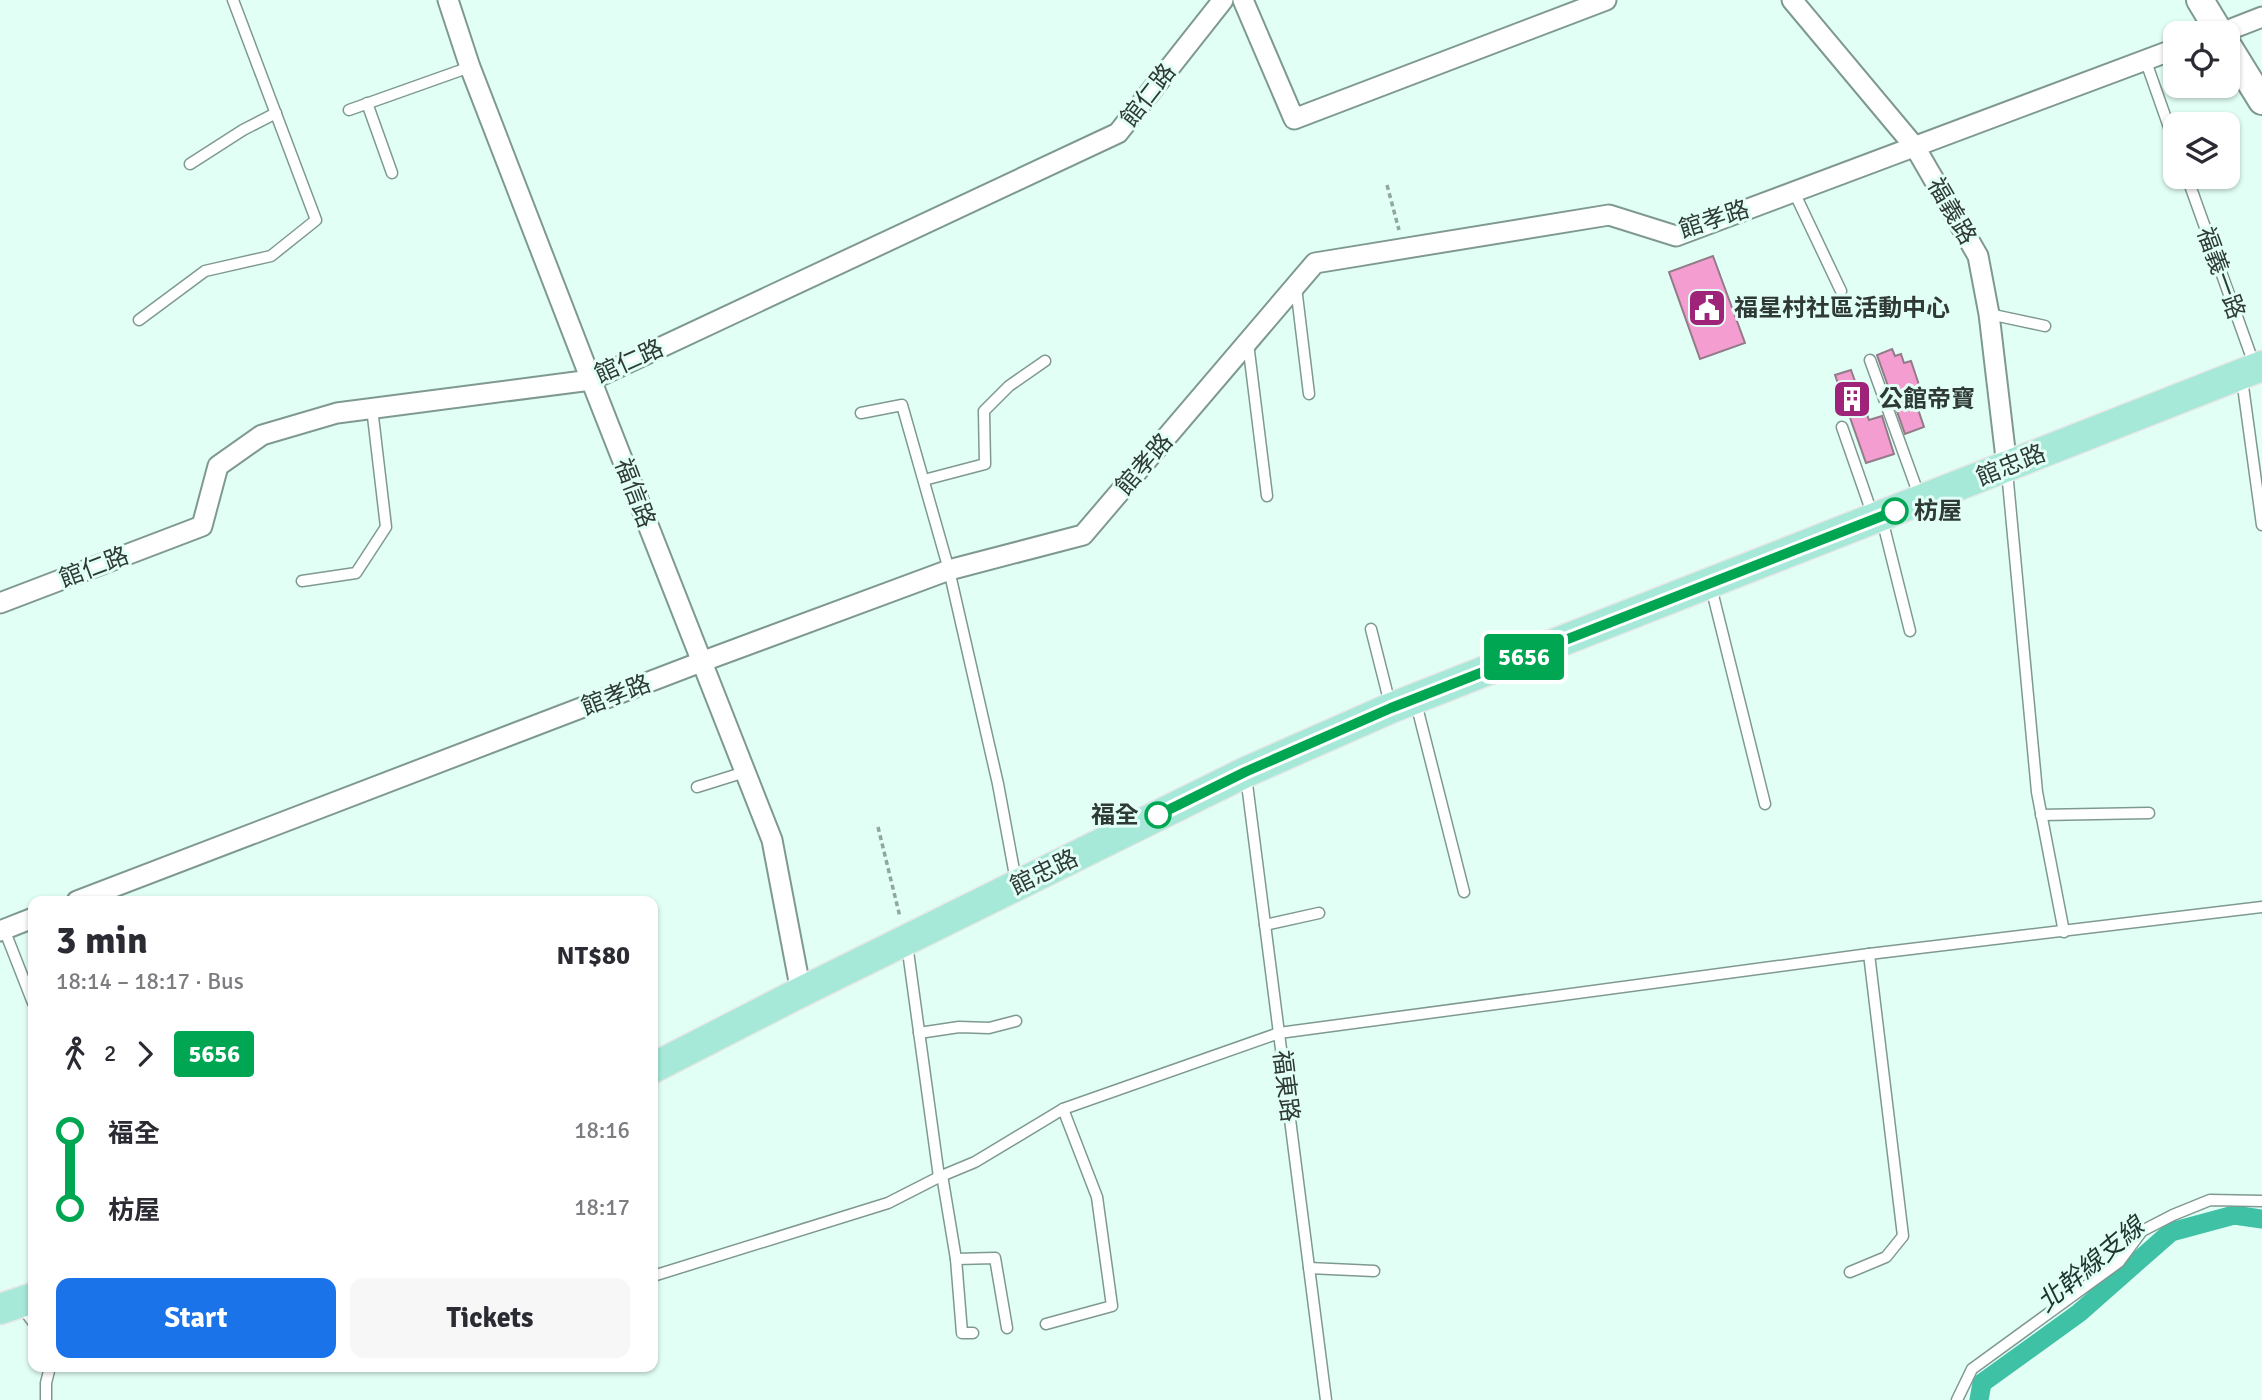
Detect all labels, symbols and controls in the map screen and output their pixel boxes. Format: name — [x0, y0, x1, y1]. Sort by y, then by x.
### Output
map controls — [2163, 21, 2240, 189]
button: locate — [2163, 21, 2240, 98]
street label: 館仁路 — [1114, 57, 1182, 133]
button: layers — [2163, 112, 2240, 189]
street label: 福義路 — [1921, 172, 1983, 250]
street label: 館孝路 — [1675, 194, 1753, 244]
street label: 福義一路 — [2190, 223, 2252, 323]
public building icon: 福星村社區活動中心 — [1686, 287, 1728, 329]
place label: 福星村社區活動中心 — [1734, 293, 1950, 323]
street label: 館仁路 — [590, 333, 668, 389]
building icon: 公館帝寶 — [1831, 378, 1873, 420]
place label: 公館帝寶 — [1879, 384, 1975, 414]
street label: 館孝路 — [1109, 427, 1179, 501]
street label: 館忠路 — [1972, 438, 2050, 492]
street label: 福信路 — [608, 454, 662, 532]
place label: 枋屋 — [1914, 496, 1962, 526]
marker: 枋屋 — [1882, 498, 1908, 524]
street label: 館仁路 — [55, 540, 133, 594]
line badge: 5656 — [1475, 634, 1573, 680]
text: 5656 — [1498, 642, 1550, 672]
street label: 館孝路 — [577, 668, 655, 722]
place label: 福全 — [1091, 800, 1139, 830]
marker: 福全 — [1145, 802, 1171, 828]
street label: 館忠路 — [1005, 843, 1083, 901]
text: 3 min — [56, 917, 148, 964]
text: NT$80 — [557, 940, 630, 972]
text: 18:14 – 18:17 · Bus — [56, 967, 244, 996]
icon: walk — [56, 1035, 94, 1073]
icon: forward — [126, 1035, 164, 1073]
text: 2 — [104, 1039, 116, 1068]
text: 5656 — [188, 1039, 240, 1069]
street label: 福東路 — [1267, 1048, 1305, 1124]
text: 18:16 — [574, 1116, 630, 1145]
text: 福全 — [108, 1118, 160, 1150]
text: 18:17 — [574, 1193, 630, 1222]
text: 枋屋 — [108, 1195, 160, 1227]
water label: 北幹線支線 — [2031, 1209, 2153, 1319]
button: Start — [56, 1278, 336, 1358]
button: Tickets — [350, 1278, 630, 1358]

